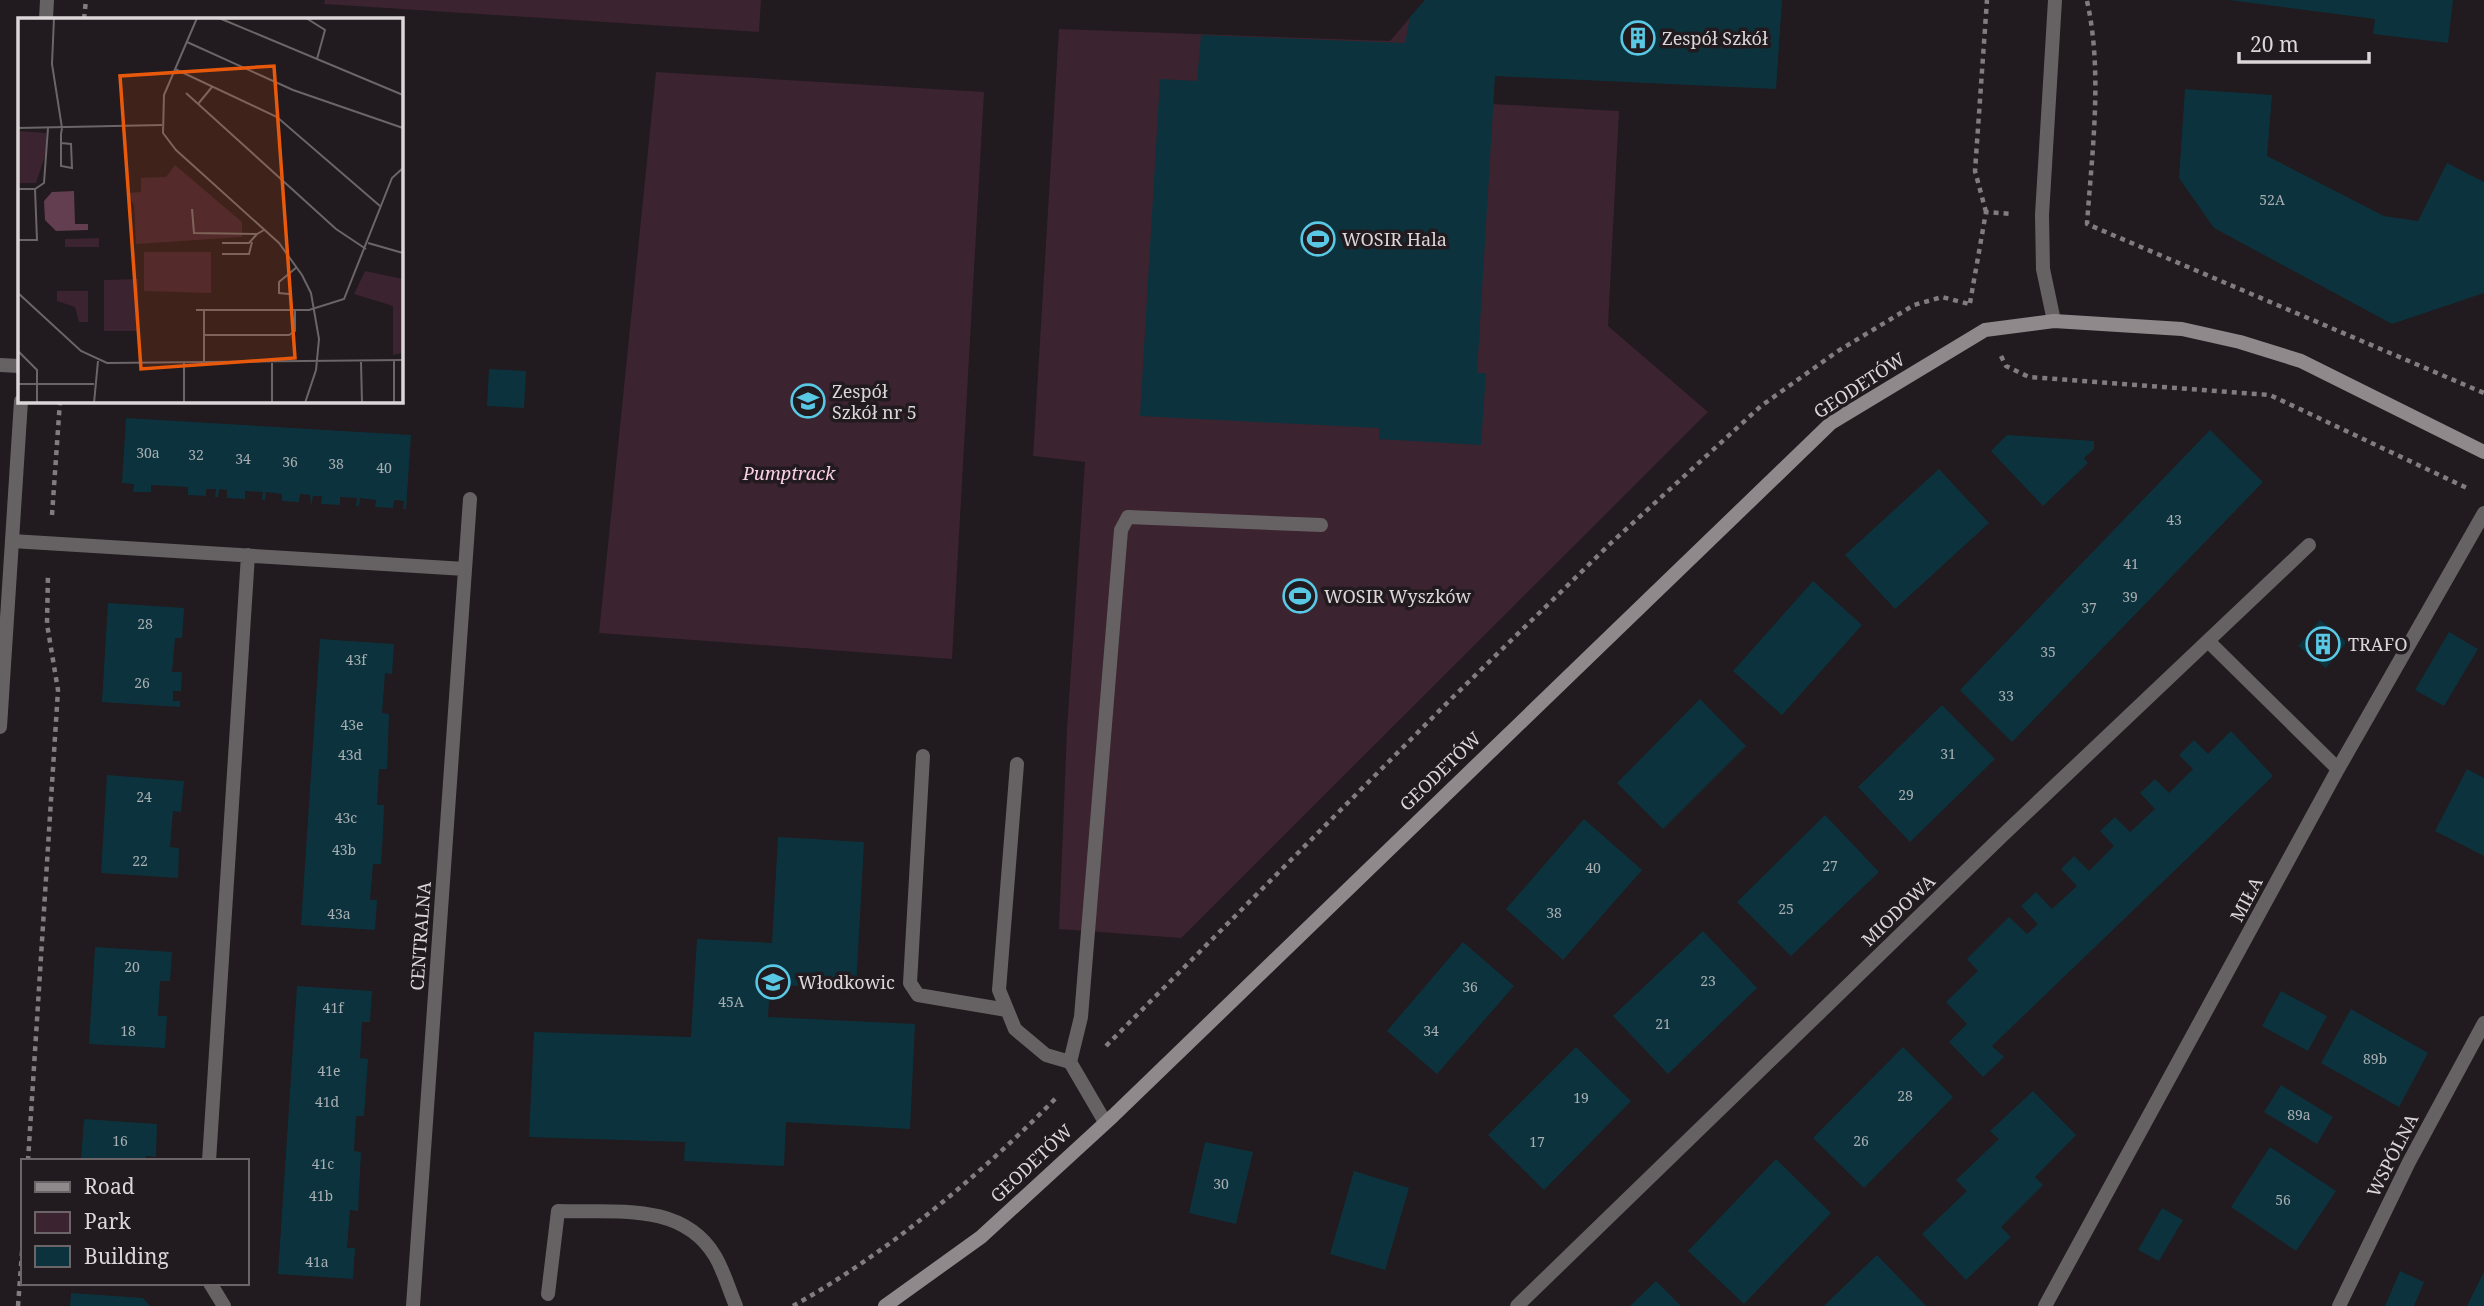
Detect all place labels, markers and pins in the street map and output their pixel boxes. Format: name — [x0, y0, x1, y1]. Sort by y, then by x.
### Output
building icon: Zespół Szkół — [1619, 19, 1657, 57]
place label: Zespół Szkół — [1662, 26, 1768, 50]
sports icon: WOSIR Hala — [1299, 220, 1337, 258]
place label: WOSIR Hala — [1342, 227, 1447, 251]
place label: Zespół Szkół nr 5 — [832, 379, 917, 424]
school or university icon: Zespół Szkół nr 5 — [789, 382, 827, 420]
sports icon: WOSIR Wyszków — [1281, 577, 1319, 615]
place label: WOSIR Wyszków — [1324, 584, 1472, 608]
building icon: TRAFO — [2304, 625, 2342, 663]
place label: TRAFO — [2348, 632, 2408, 656]
school or university icon: Włodkowic — [754, 963, 792, 1001]
place label: Włodkowic — [798, 970, 895, 994]

